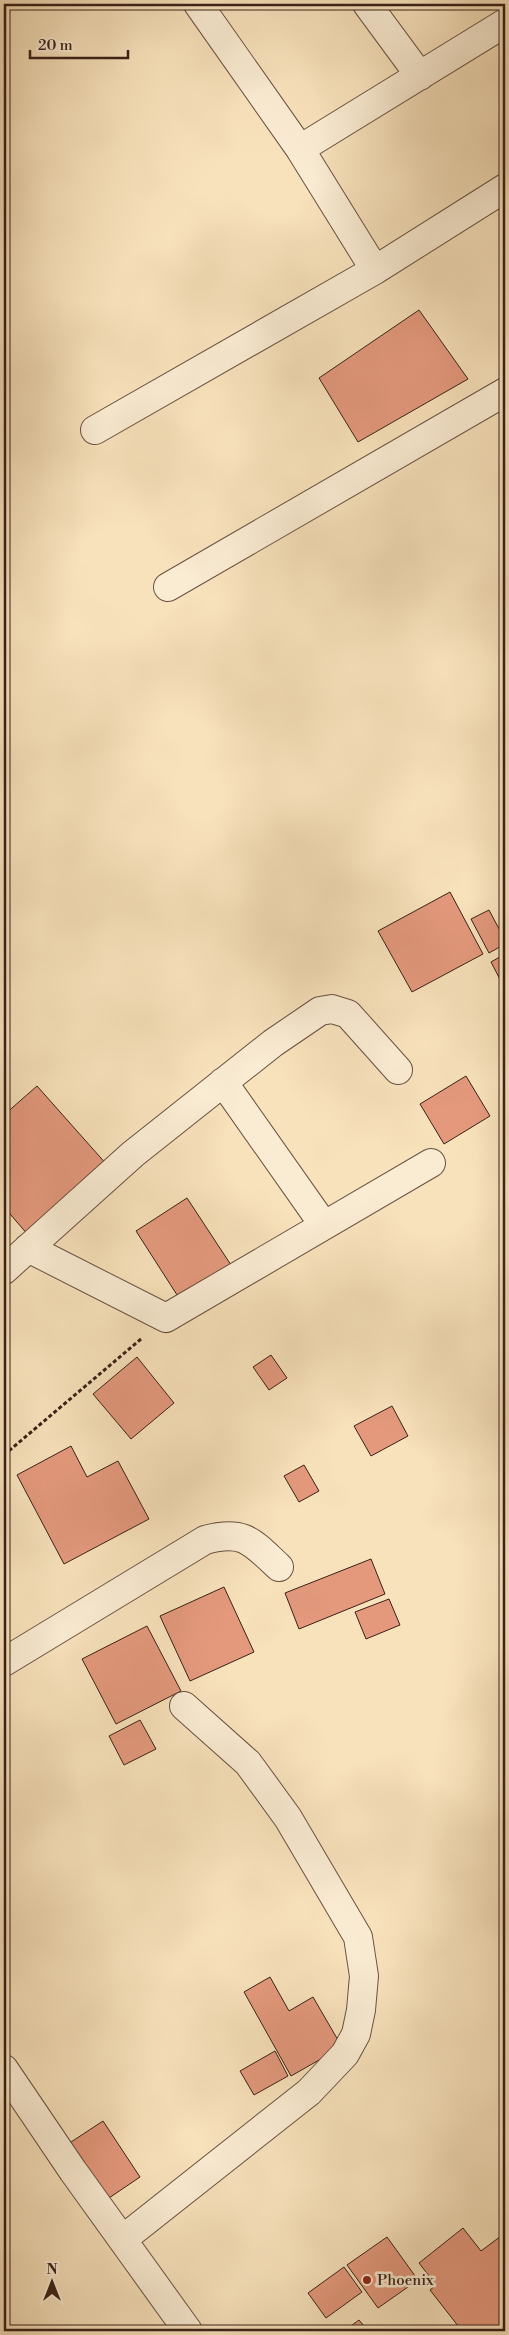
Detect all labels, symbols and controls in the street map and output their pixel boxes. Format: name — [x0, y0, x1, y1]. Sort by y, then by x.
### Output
scale bar — [30, 28, 128, 60]
text: 20 m — [38, 36, 73, 55]
north arrow — [28, 2258, 78, 2308]
text: N — [46, 2261, 58, 2279]
place label: Phoenix — [377, 2271, 434, 2290]
marker: Phoenix — [361, 2274, 373, 2286]

